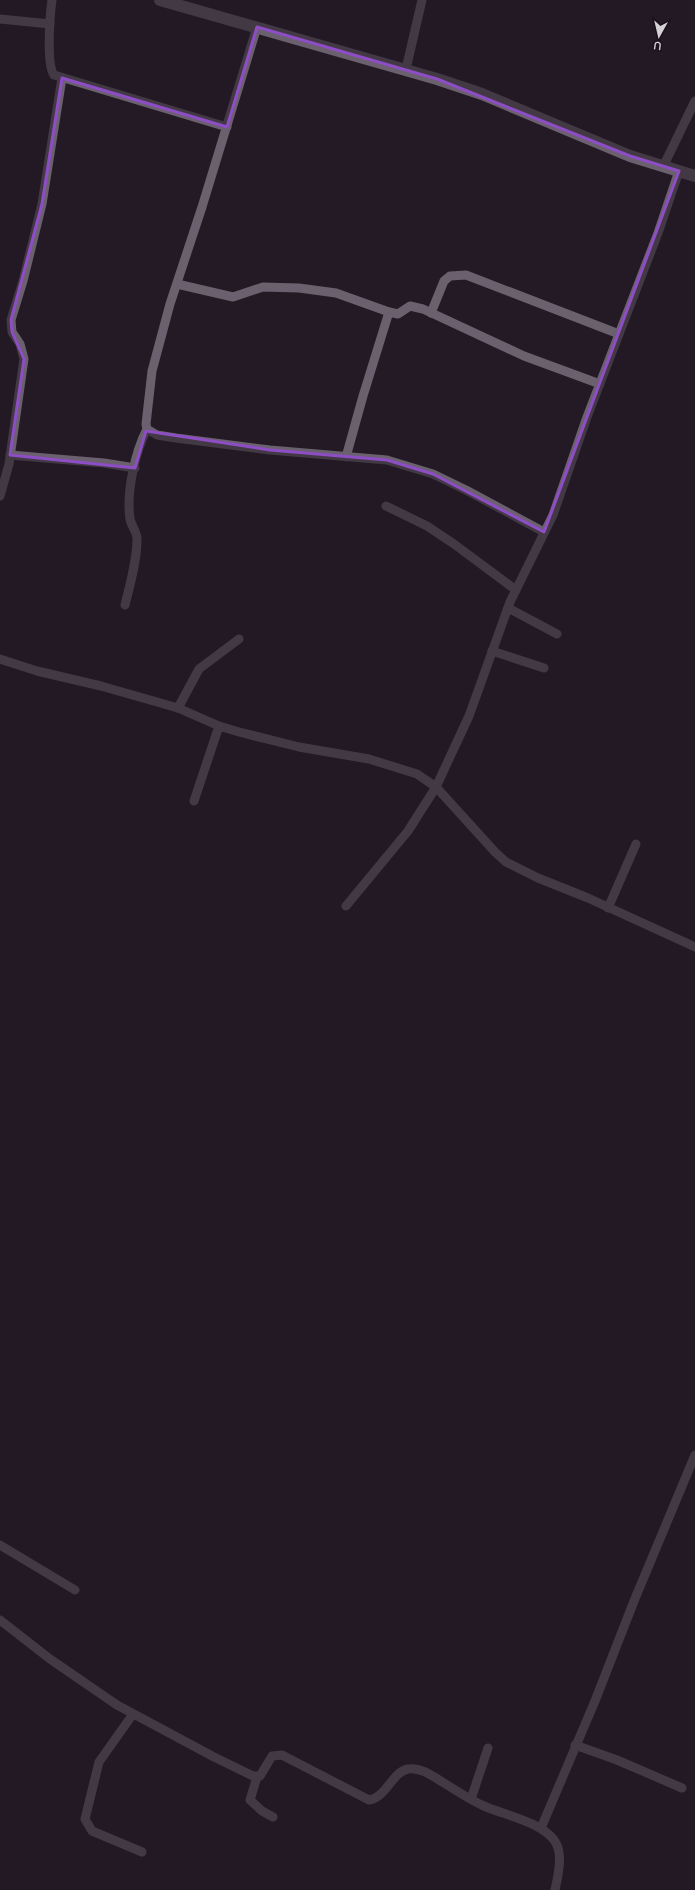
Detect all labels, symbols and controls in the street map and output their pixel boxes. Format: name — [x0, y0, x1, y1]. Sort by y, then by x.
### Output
north arrow — [639, 16, 679, 56]
text: U — [652, 38, 663, 54]

